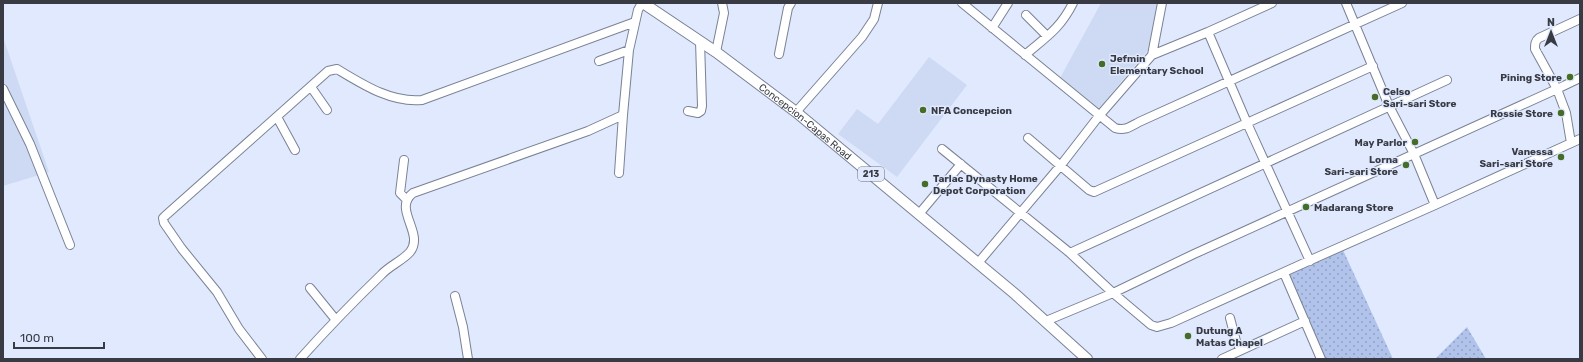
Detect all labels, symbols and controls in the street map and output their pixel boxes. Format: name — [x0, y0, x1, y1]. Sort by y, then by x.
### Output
north arrow — [1531, 12, 1571, 52]
text: N — [1547, 16, 1555, 29]
place label: Jefmin Elementary School — [1110, 53, 1204, 77]
marker: Jefmin Elementary School — [1097, 59, 1107, 69]
place label: Pining Store — [1500, 72, 1562, 84]
marker: Pining Store — [1565, 72, 1575, 82]
street label: Concepcion-Capas Road — [756, 81, 854, 163]
place label: Celso Sari-sari Store — [1383, 86, 1457, 110]
marker: Celso Sari-sari Store — [1370, 92, 1380, 102]
marker: NFA Concepcion — [918, 105, 928, 115]
place label: NFA Concepcion — [931, 105, 1012, 117]
place label: Rossie Store — [1490, 108, 1553, 120]
marker: Rossie Store — [1556, 108, 1566, 118]
place label: May Parlor — [1355, 137, 1407, 149]
marker: May Parlor — [1410, 137, 1420, 147]
place label: Vanessa Sari-sari Store — [1479, 146, 1553, 170]
marker: Vanessa Sari-sari Store — [1556, 152, 1566, 162]
place label: Lorna Sari-sari Store — [1324, 154, 1398, 178]
marker: Lorna Sari-sari Store — [1401, 160, 1411, 170]
road number: 213 — [858, 167, 884, 181]
place label: Tarlac Dynasty Home Depot Corporation — [933, 173, 1038, 197]
marker: Tarlac Dynasty Home Depot Corporation — [920, 179, 930, 189]
marker: Madarang Store — [1301, 202, 1311, 212]
place label: Madarang Store — [1314, 202, 1394, 214]
scale bar — [14, 324, 104, 350]
place label: Dutung A Matas Chapel — [1196, 325, 1263, 349]
text: 100 m — [20, 331, 54, 345]
marker: Dutung A Matas Chapel — [1183, 331, 1193, 341]

